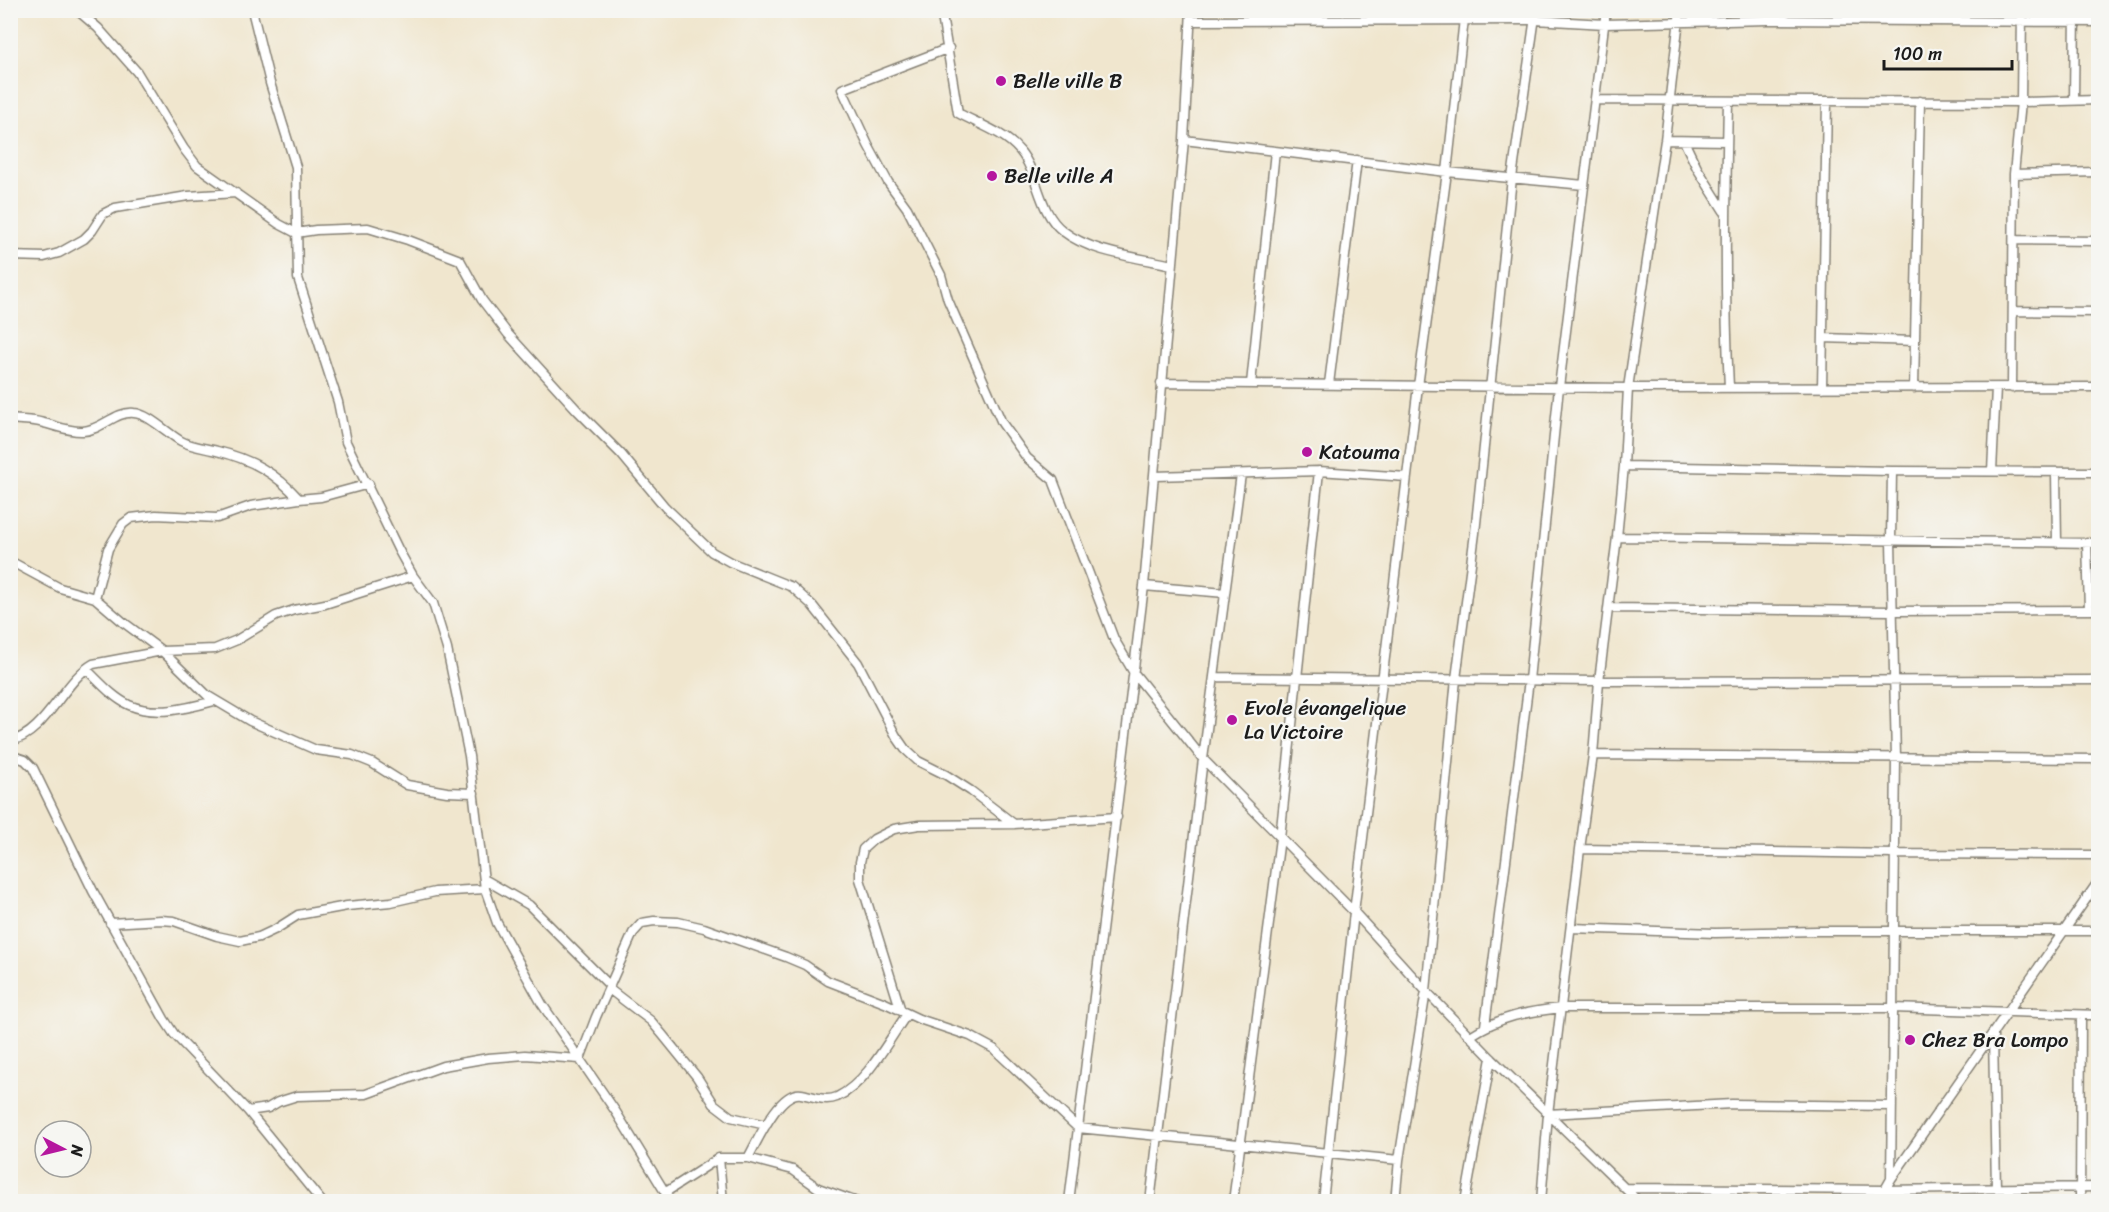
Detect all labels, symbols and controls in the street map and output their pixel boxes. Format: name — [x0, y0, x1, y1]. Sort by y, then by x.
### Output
scale bar — [1884, 33, 2012, 71]
text: 100 m — [1893, 38, 1942, 70]
place label: Belle ville B — [1013, 62, 1122, 100]
marker: Belle ville B — [994, 74, 1008, 88]
place label: Belle ville A — [1004, 157, 1114, 195]
marker: Belle ville A — [985, 169, 999, 183]
place label: Katouma — [1319, 433, 1401, 471]
marker: Katouma — [1300, 445, 1314, 459]
place label: Evole évangelique La Victoire — [1244, 689, 1406, 751]
marker: Evole évangelique La Victoire — [1225, 713, 1239, 727]
place label: Chez Bra Lompo — [1922, 1021, 2069, 1059]
marker: Chez Bra Lompo — [1903, 1033, 1917, 1047]
north arrow — [33, 1119, 93, 1179]
text: N — [62, 1143, 93, 1159]

